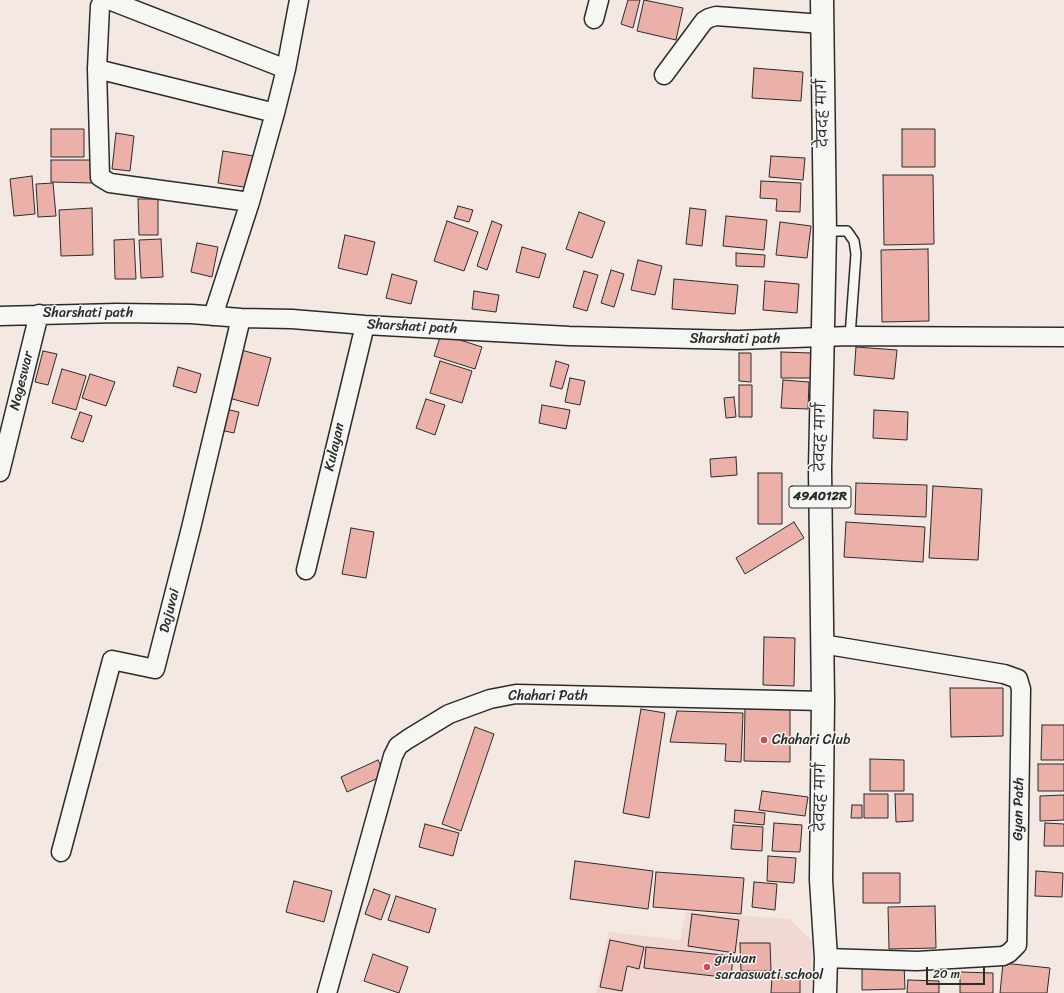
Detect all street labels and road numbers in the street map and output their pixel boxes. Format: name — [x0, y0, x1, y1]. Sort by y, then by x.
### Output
street label: देवदह मार्ग — [814, 78, 832, 148]
street label: Sharshati path — [43, 305, 133, 321]
street label: Sharshati path — [366, 316, 458, 338]
street label: Sharshati path — [690, 331, 780, 347]
street label: Nageswar — [7, 350, 37, 412]
street label: देवदह मार्ग — [812, 402, 830, 472]
street label: Kulayan — [321, 421, 349, 473]
road number: 49A012R — [789, 486, 851, 508]
street label: Dajuvai — [156, 587, 184, 635]
street label: Chahari Path — [508, 688, 588, 704]
street label: देवदह मार्ग — [812, 762, 830, 832]
street label: Gyan Path — [1010, 777, 1028, 841]

